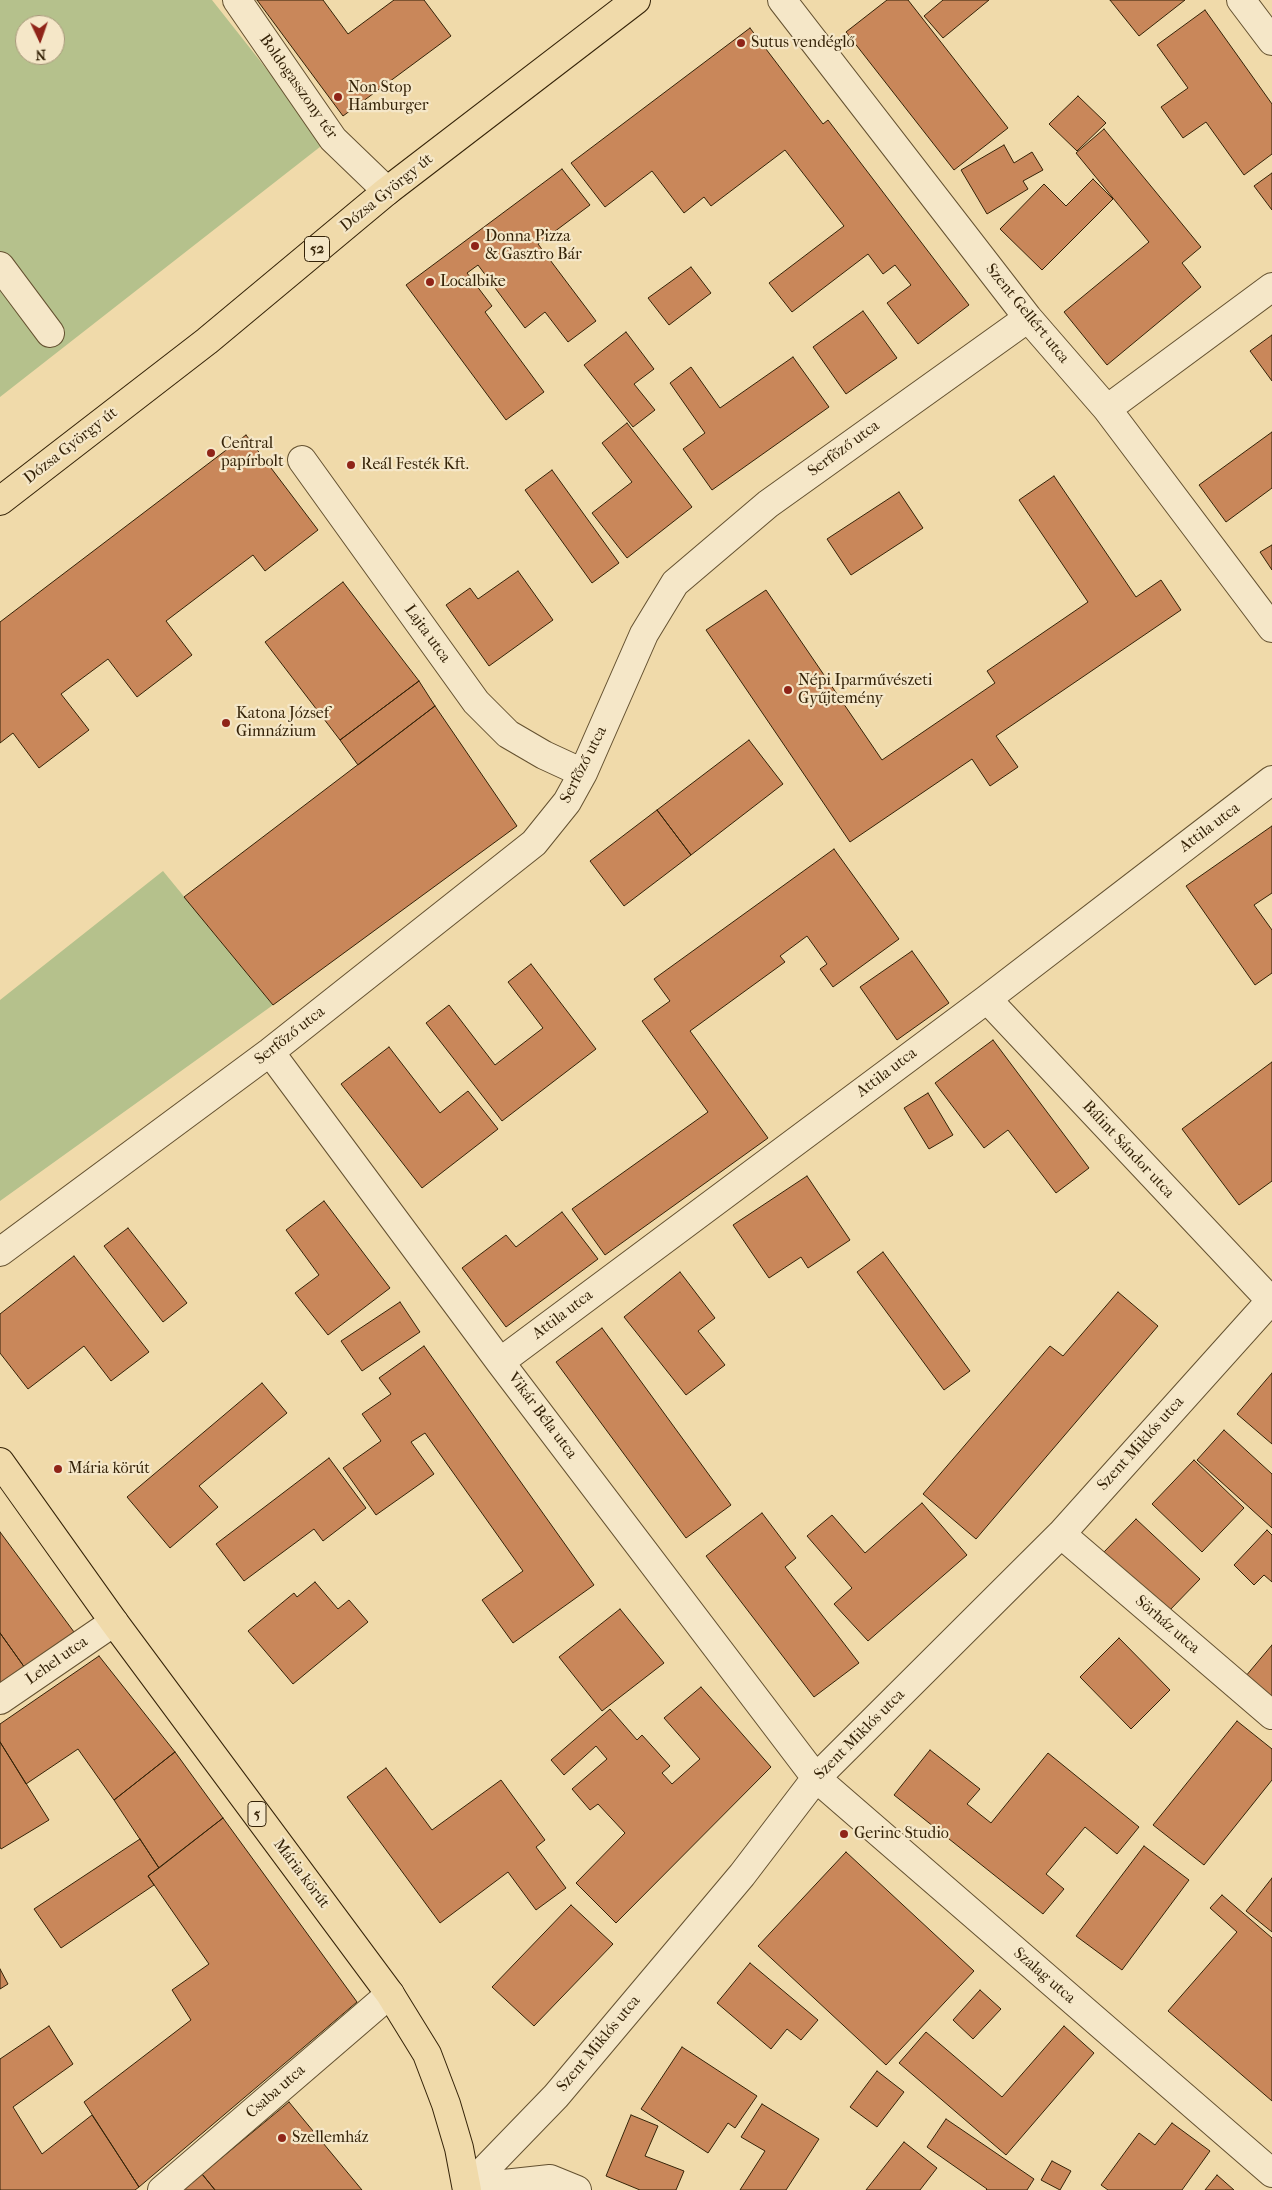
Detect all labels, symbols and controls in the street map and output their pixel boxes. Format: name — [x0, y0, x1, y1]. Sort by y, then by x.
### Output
north arrow — [15, 15, 65, 65]
street label: Boldogasszony tér — [255, 31, 341, 143]
place label: Sutus vendéglő — [751, 33, 855, 53]
marker: Sutus vendéglő — [735, 37, 747, 49]
text: N — [35, 46, 47, 63]
place label: Non Stop Hamburger — [348, 78, 429, 116]
marker: Non Stop Hamburger — [332, 91, 344, 103]
street label: Dózsa György út — [337, 150, 437, 236]
place label: Donna Pizza & Gasztro Bár — [485, 227, 582, 265]
road number: 52 — [304, 236, 330, 262]
marker: Donna Pizza & Gasztro Bár — [469, 240, 481, 252]
street label: Szent Gellért utca — [981, 260, 1073, 368]
place label: Localbike — [440, 272, 506, 292]
marker: Localbike — [424, 276, 436, 288]
street label: Dózsa György út — [20, 403, 122, 489]
street label: Serfőző utca — [804, 417, 884, 481]
place label: Central papírbolt — [221, 434, 284, 472]
marker: Central papírbolt — [205, 447, 217, 459]
place label: Reál Festék Kft. — [361, 455, 469, 475]
marker: Reál Festék Kft. — [345, 459, 357, 471]
street label: Lajta utca — [400, 601, 454, 667]
place label: Népi Iparművészeti Gyűjtemény — [798, 671, 933, 709]
marker: Népi Iparművészeti Gyűjtemény — [782, 684, 794, 696]
place label: Katona József Gimnázium — [236, 704, 329, 742]
marker: Katona József Gimnázium — [220, 717, 232, 729]
street label: Serfőző utca — [556, 723, 612, 807]
street label: Attila utca — [1176, 799, 1244, 857]
street label: Serfőző utca — [251, 1003, 329, 1069]
street label: Attila utca — [853, 1044, 921, 1102]
street label: Bálint Sándor utca — [1078, 1097, 1178, 1203]
street label: Attila utca — [529, 1286, 597, 1344]
street label: Vikár Béla utca — [503, 1369, 581, 1463]
street label: Szent Miklós utca — [1094, 1393, 1188, 1495]
place label: Mária körút — [68, 1459, 150, 1479]
marker: Mária körút — [52, 1463, 64, 1475]
street label: Sörház utca — [1131, 1592, 1203, 1658]
street label: Lehel utca — [22, 1633, 92, 1689]
street label: Szent Miklós utca — [811, 1686, 909, 1784]
road number: 5 — [248, 1802, 266, 1826]
place label: Gerinc Studio — [854, 1824, 949, 1844]
marker: Gerinc Studio — [838, 1828, 850, 1840]
street label: Mária körút — [269, 1836, 333, 1912]
street label: Szalag utca — [1009, 1944, 1079, 2008]
street label: Szent Miklós utca — [553, 1992, 645, 2096]
street label: Csaba utca — [242, 2061, 310, 2123]
place label: Szellemház — [292, 2128, 369, 2148]
marker: Szellemház — [276, 2132, 288, 2144]

